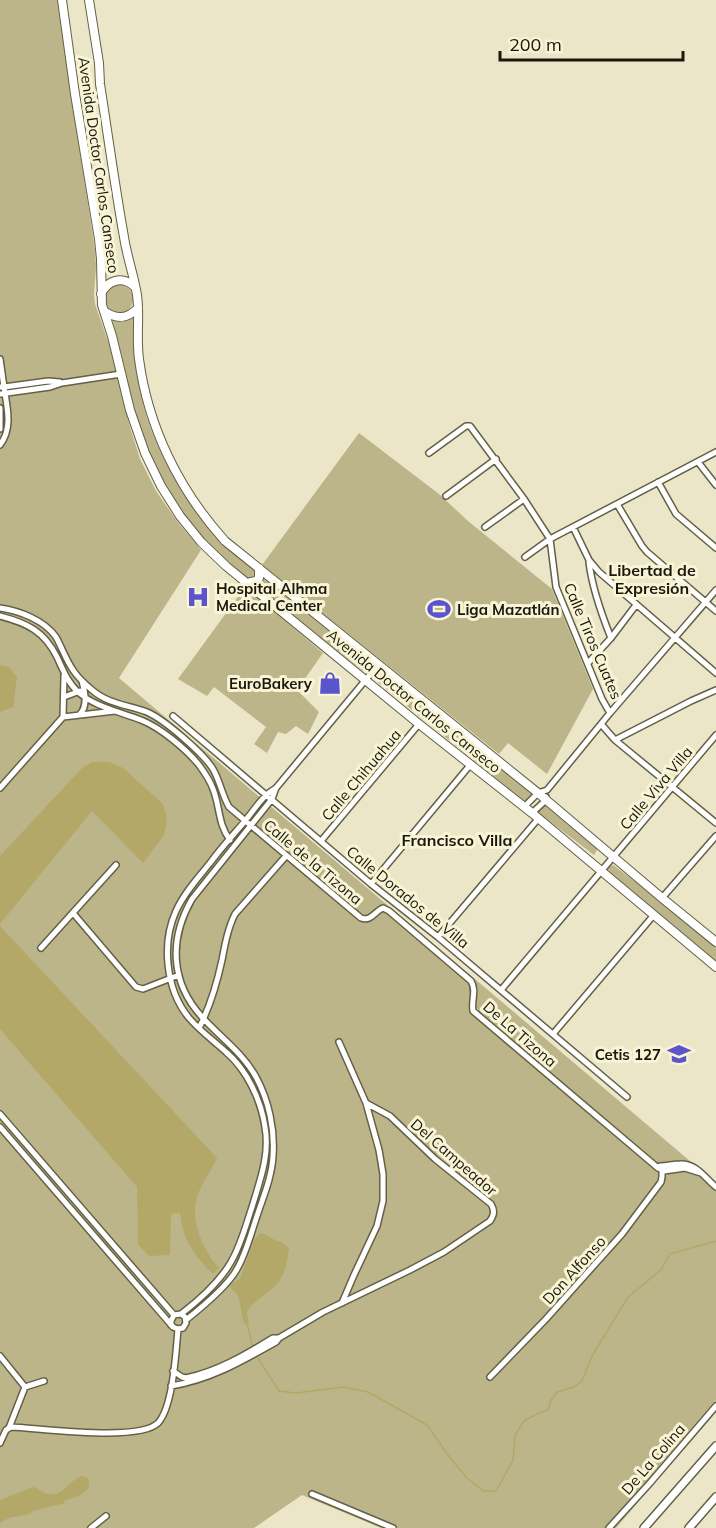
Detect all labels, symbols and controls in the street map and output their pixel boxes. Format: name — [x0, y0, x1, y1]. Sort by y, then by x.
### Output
scale bar — [500, 24, 683, 62]
text: 200 m — [509, 33, 562, 56]
street label: Avenida Doctor Carlos Canseco — [74, 56, 124, 274]
district label: Libertad de Expresión — [608, 560, 696, 598]
place label: Hospital Alhma Medical Center — [216, 579, 327, 615]
street label: Calle Tiros Cuates — [560, 580, 626, 702]
hospital icon: Hospital Alhma Medical Center — [185, 584, 211, 610]
sports icon: Liga Mazatlán — [426, 596, 452, 622]
place label: Liga Mazatlán — [457, 600, 559, 619]
street label: Avenida Doctor Carlos Canseco — [323, 625, 505, 777]
shop icon: EuroBakery — [317, 670, 343, 696]
place label: EuroBakery — [229, 674, 313, 693]
street label: Calle Chihuahua — [317, 725, 405, 825]
street label: Calle Viva Villa — [616, 742, 696, 834]
street label: Calle de la Tizona — [260, 815, 366, 909]
district label: Francisco Villa — [402, 830, 512, 850]
street label: Calle Dorados de Villa — [343, 842, 473, 952]
street label: De La Tizona — [479, 997, 561, 1071]
school or university icon: Cetis 127 — [666, 1041, 692, 1067]
place label: Cetis 127 — [595, 1045, 661, 1064]
street label: Del Campeador — [407, 1114, 501, 1200]
street label: Don Alfonso — [538, 1232, 610, 1308]
street label: De La Colina — [617, 1420, 689, 1498]

